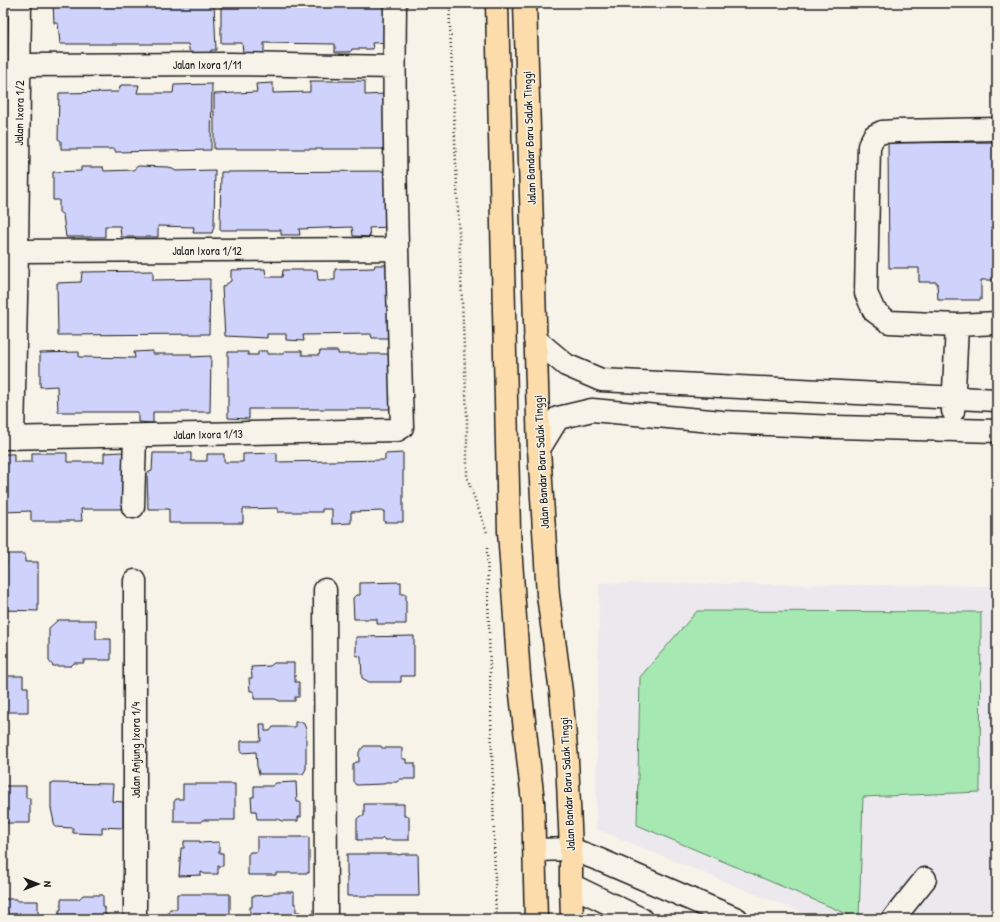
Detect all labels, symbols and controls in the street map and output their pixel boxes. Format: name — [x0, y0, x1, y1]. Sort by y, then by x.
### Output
street label: Jalan Ixora 1/11 — [173, 56, 241, 73]
street label: Jalan Bandar Baru Salak Tinggi — [518, 71, 540, 205]
street label: Jalan Ixora 1/2 — [10, 80, 28, 146]
street label: Jalan Ixora 1/12 — [172, 242, 242, 259]
street label: Jalan Bandar Baru Salak Tinggi — [529, 395, 553, 529]
street label: Jalan Ixora 1/13 — [173, 425, 243, 443]
street label: Jalan Anjung Ixora 1/4 — [127, 701, 144, 798]
street label: Jalan Bandar Baru Salak Tinggi — [555, 717, 579, 851]
north arrow — [18, 864, 58, 904]
text: N — [41, 881, 55, 887]

